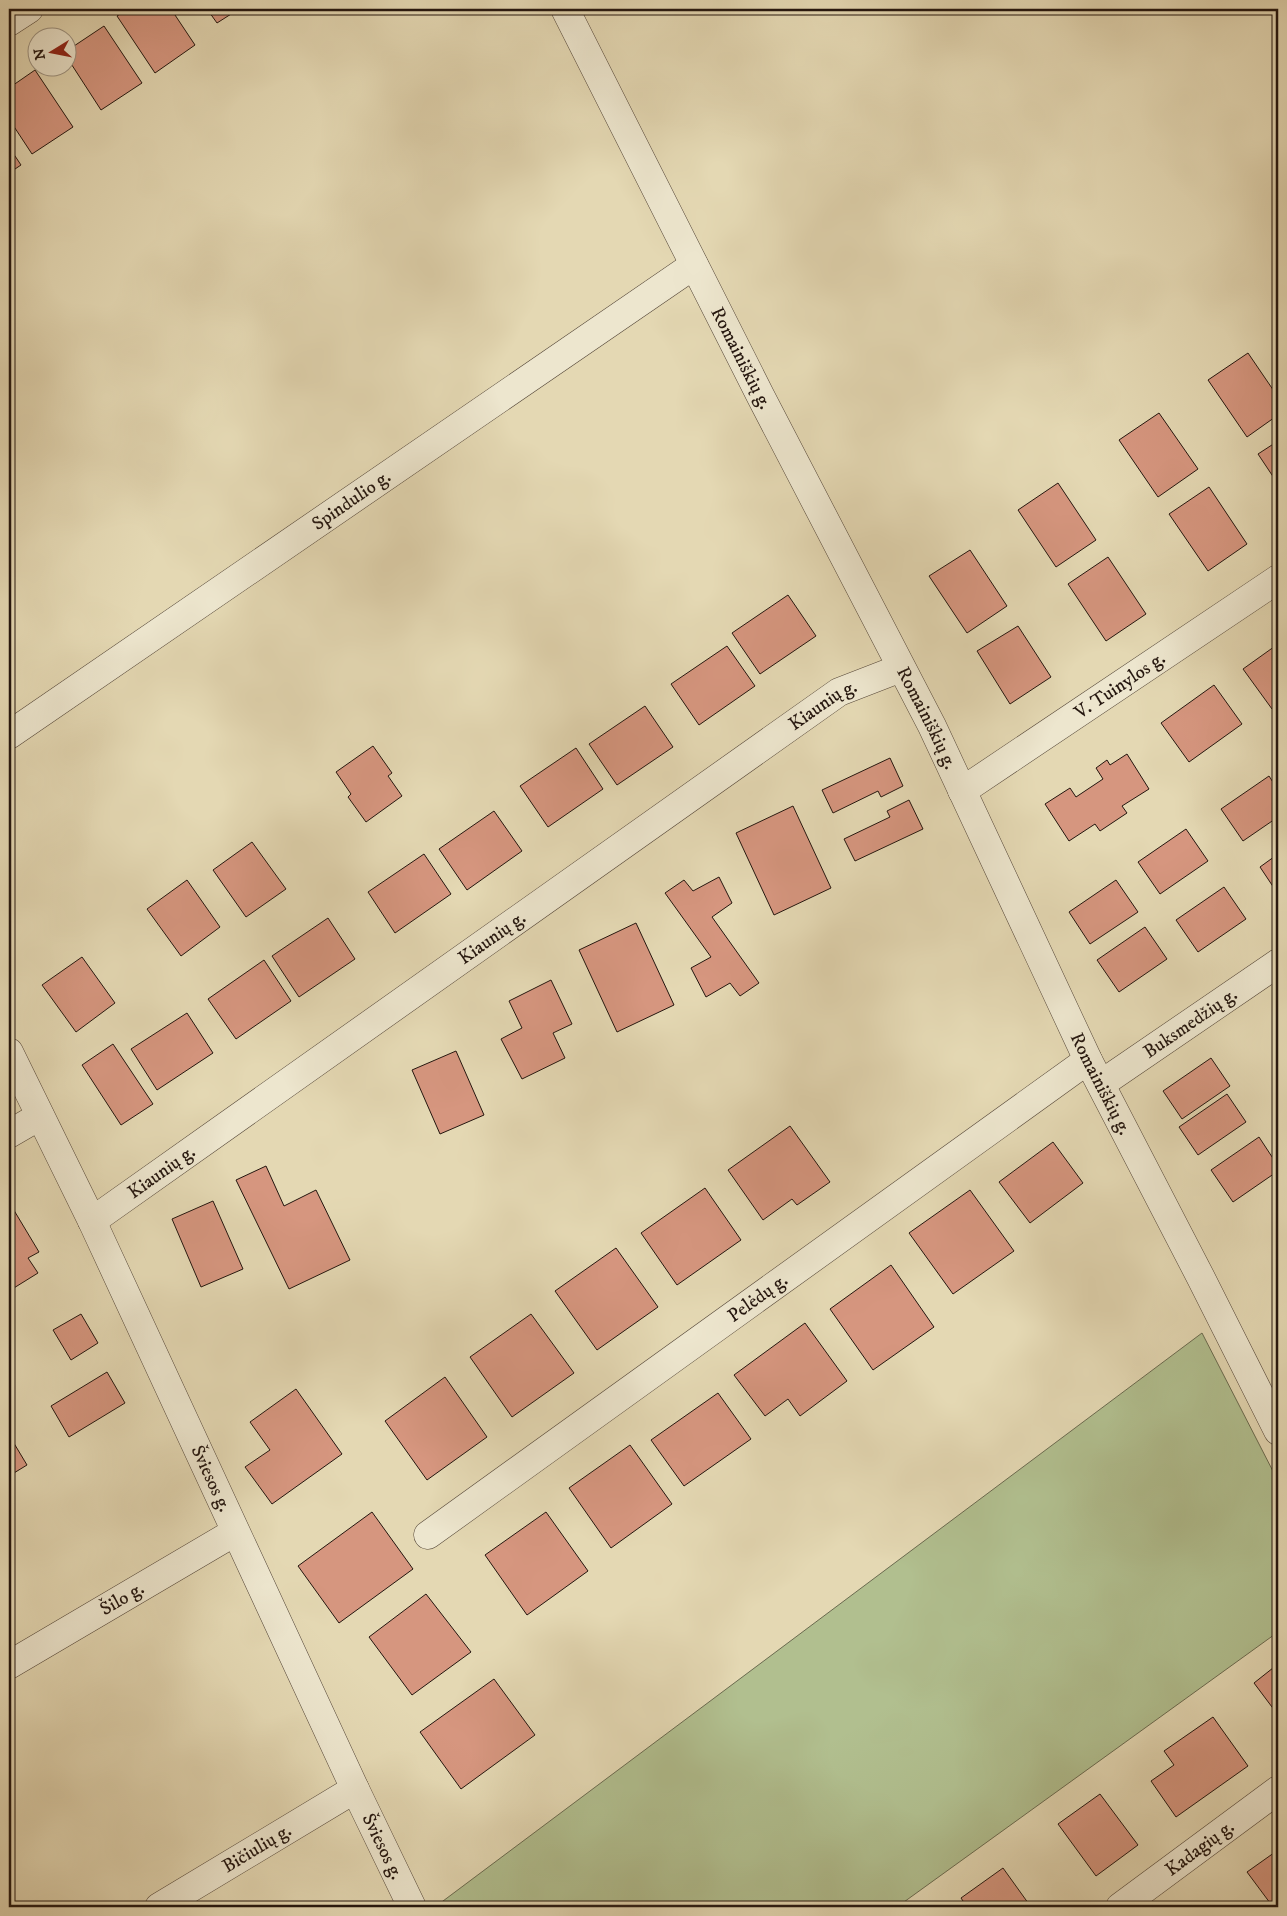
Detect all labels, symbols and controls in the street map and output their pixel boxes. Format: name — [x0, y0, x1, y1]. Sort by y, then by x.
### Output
north arrow — [28, 28, 78, 78]
text: N — [30, 46, 50, 61]
street label: Romainiškių g. — [706, 303, 777, 413]
street label: Spindulio g. — [307, 465, 395, 535]
street label: V. Tuinylos g. — [1069, 647, 1170, 724]
street label: Romainiškių g. — [892, 663, 962, 773]
street label: Kiaunių g. — [784, 675, 860, 735]
street label: Kiaunių g. — [454, 906, 530, 970]
street label: Buksmedžių g. — [1139, 983, 1242, 1063]
street label: Romainiškių g. — [1065, 1029, 1136, 1139]
street label: Kiaunių g. — [123, 1140, 200, 1204]
street label: Pelėdų g. — [723, 1268, 792, 1327]
street label: Šviesos g. — [186, 1441, 237, 1515]
street label: Šilo g. — [95, 1577, 148, 1621]
street label: Šviesos g. — [357, 1809, 408, 1883]
street label: Kadagių g. — [1161, 1815, 1239, 1881]
street label: Bičiulių g. — [218, 1819, 295, 1878]

